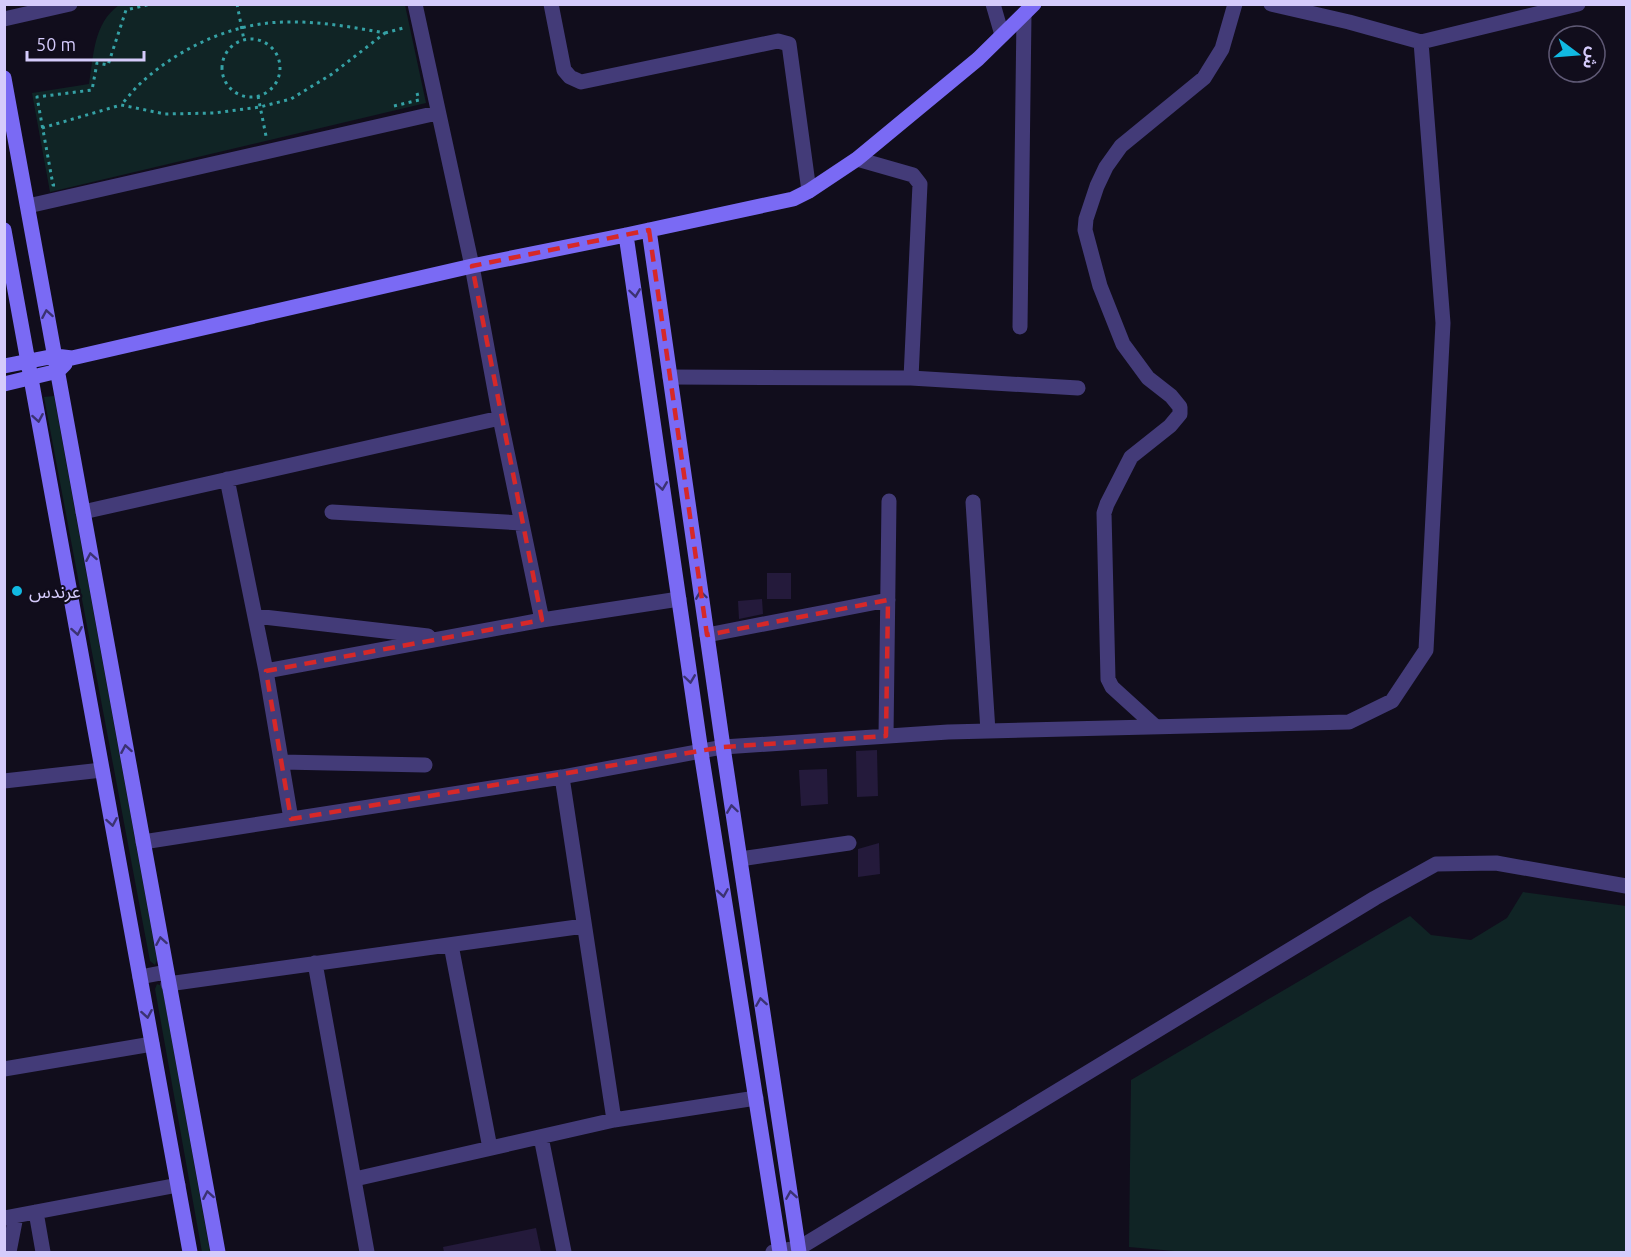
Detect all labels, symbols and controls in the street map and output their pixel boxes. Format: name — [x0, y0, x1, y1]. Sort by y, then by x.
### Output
scale bar — [27, 24, 144, 62]
north arrow — [1547, 24, 1607, 84]
text: 50 m — [36, 34, 76, 54]
text: ش — [1579, 45, 1603, 71]
one-way arrow — [628, 289, 640, 298]
one-way arrow — [42, 309, 54, 318]
one-way arrow — [32, 413, 44, 423]
one-way arrow — [656, 482, 668, 491]
one-way arrow — [85, 553, 98, 563]
place label: عرندس — [29, 581, 81, 603]
marker: عرندس — [10, 584, 24, 598]
one-way arrow — [696, 591, 708, 600]
one-way arrow — [70, 625, 83, 635]
one-way arrow — [684, 675, 696, 684]
one-way arrow — [120, 745, 133, 755]
one-way arrow — [727, 804, 739, 814]
one-way arrow — [105, 817, 118, 827]
one-way arrow — [717, 888, 729, 897]
one-way arrow — [155, 937, 167, 946]
one-way arrow — [756, 997, 768, 1006]
one-way arrow — [140, 1010, 152, 1019]
one-way arrow — [202, 1190, 214, 1200]
one-way arrow — [785, 1190, 797, 1199]

